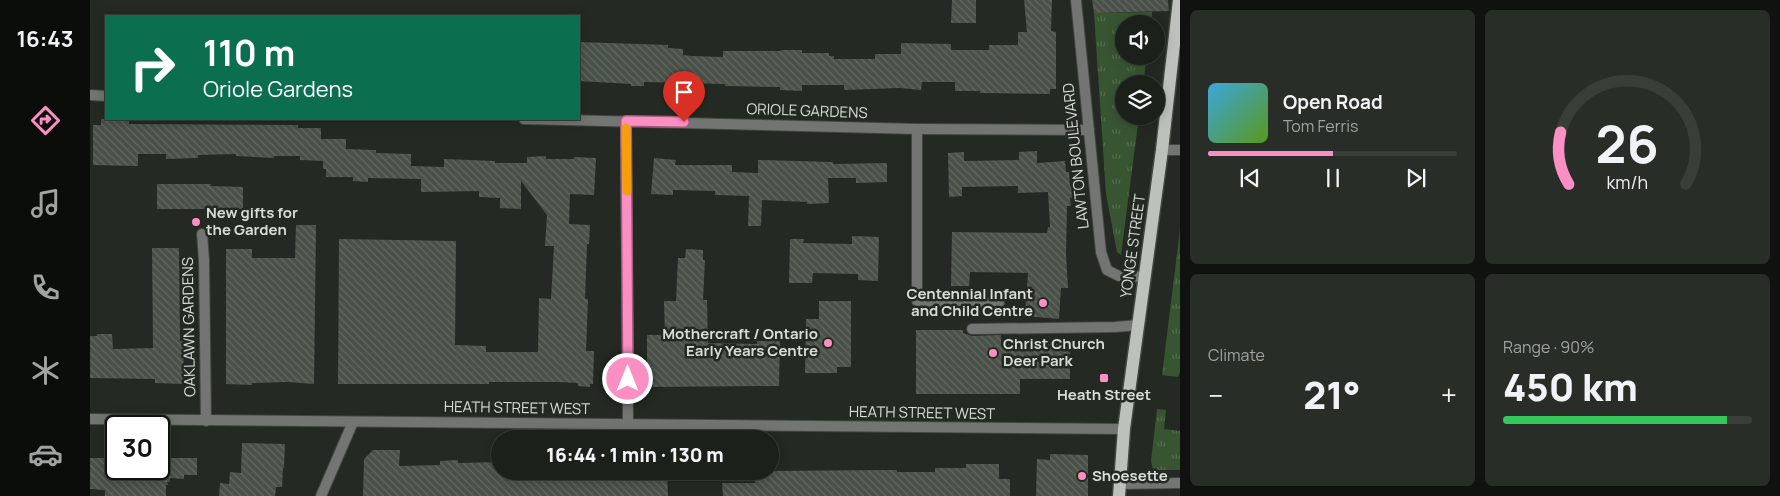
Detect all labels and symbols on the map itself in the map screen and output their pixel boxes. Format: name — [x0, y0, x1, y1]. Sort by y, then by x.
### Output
pin — [663, 71, 705, 122]
street label: LAWTON BOULEVARD — [1057, 82, 1094, 230]
street label: ORIOLE GARDENS — [746, 98, 868, 123]
street label: YONGE STREET — [1115, 193, 1150, 299]
place label: New gifts for the Garden — [206, 202, 298, 240]
marker: New gifts for the Garden — [190, 216, 202, 228]
street label: OAKLAWN GARDENS — [177, 257, 200, 397]
place label: Centennial Infant and Child Centre — [906, 283, 1033, 321]
marker: Centennial Infant and Child Centre — [1037, 297, 1049, 309]
place label: Mothercraft / Ontario Early Years Centre — [662, 323, 818, 361]
place label: Christ Church Deer Park — [1003, 333, 1105, 371]
marker: Mothercraft / Ontario Early Years Centre — [822, 337, 834, 349]
marker: Christ Church Deer Park — [987, 347, 999, 359]
position arrow — [601, 352, 653, 404]
marker: Heath Street — [1098, 372, 1110, 384]
place label: Heath Street — [1057, 384, 1151, 405]
street label: HEATH STREET WEST — [444, 396, 590, 419]
street label: HEATH STREET WEST — [849, 401, 995, 424]
speed limit sign: 30 — [105, 415, 170, 480]
place label: Shoesette — [1092, 465, 1168, 486]
marker: Shoesette — [1076, 470, 1088, 482]

